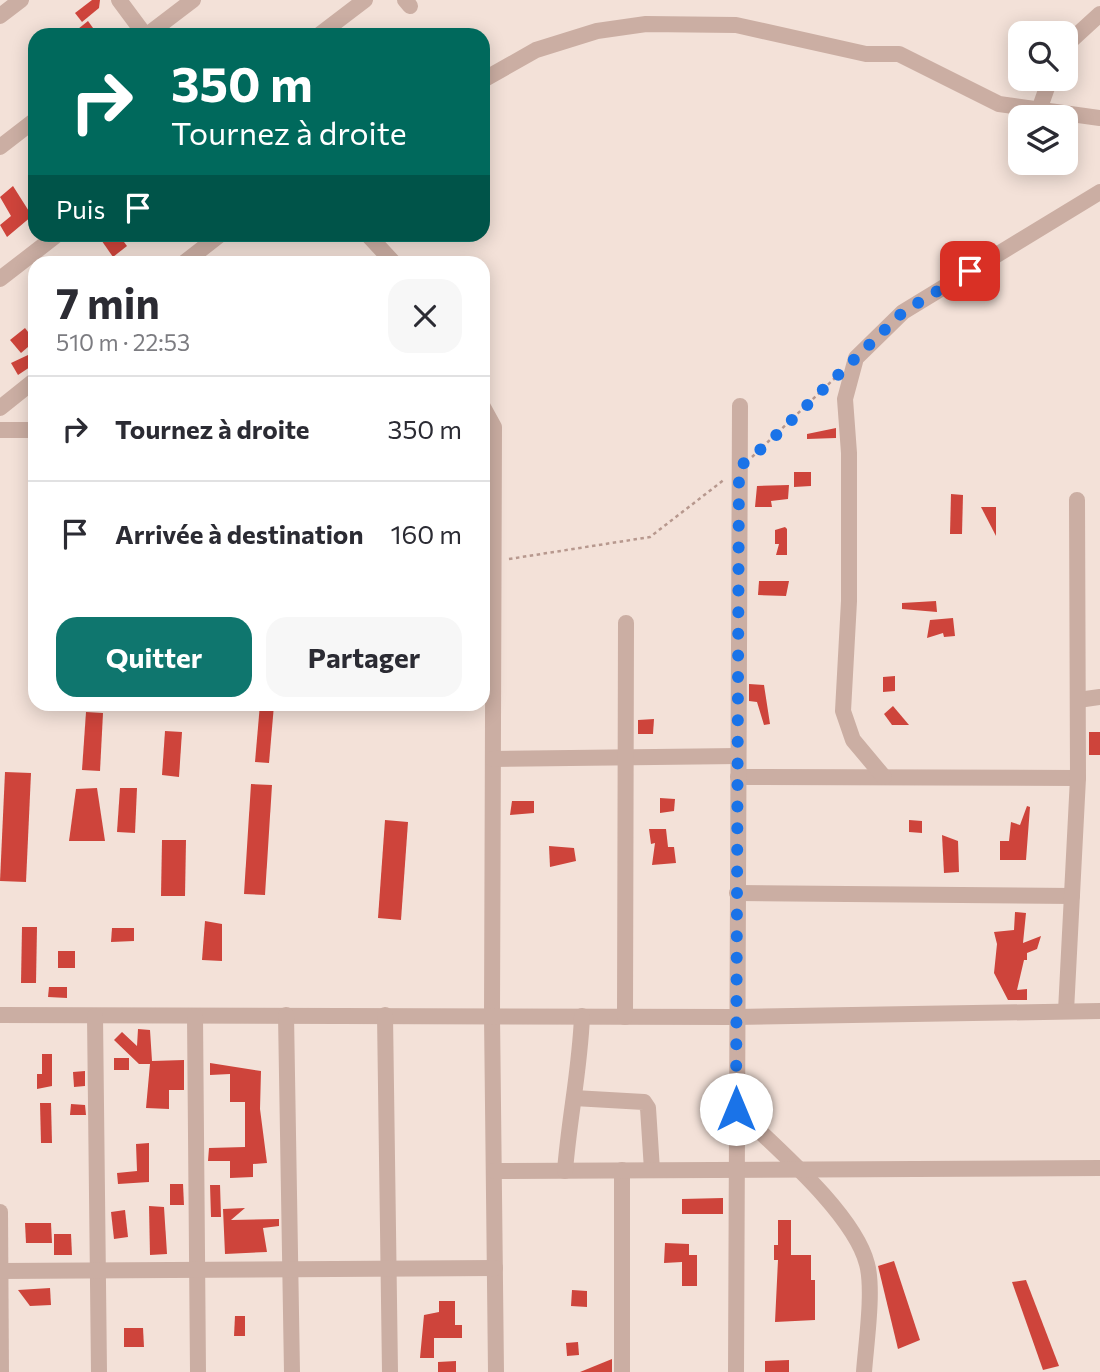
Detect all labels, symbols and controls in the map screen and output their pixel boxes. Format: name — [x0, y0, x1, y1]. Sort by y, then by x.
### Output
map controls — [1008, 21, 1078, 175]
button: search — [1008, 21, 1078, 91]
text: 350 m — [171, 52, 313, 112]
icon: right — [56, 56, 147, 147]
button: layers — [1008, 105, 1078, 175]
text: Tournez à droite — [171, 112, 407, 152]
icon: arrive — [119, 189, 157, 227]
text: Puis — [56, 193, 105, 224]
pin — [940, 241, 1000, 301]
icon: arrive — [951, 252, 989, 290]
text: 7 min — [56, 276, 160, 328]
button: close — [388, 279, 462, 353]
text: 510 m · 22:53 — [56, 328, 190, 356]
icon: right — [56, 410, 94, 448]
text: Tournez à droite — [115, 413, 310, 444]
text: 350 m — [388, 413, 462, 444]
icon: arrive — [56, 515, 94, 553]
text: Arrivée à destination — [115, 518, 363, 549]
text: 160 m — [390, 518, 462, 549]
button: Quitter — [56, 617, 252, 697]
button: Partager — [266, 617, 462, 697]
position arrow — [699, 1072, 773, 1146]

